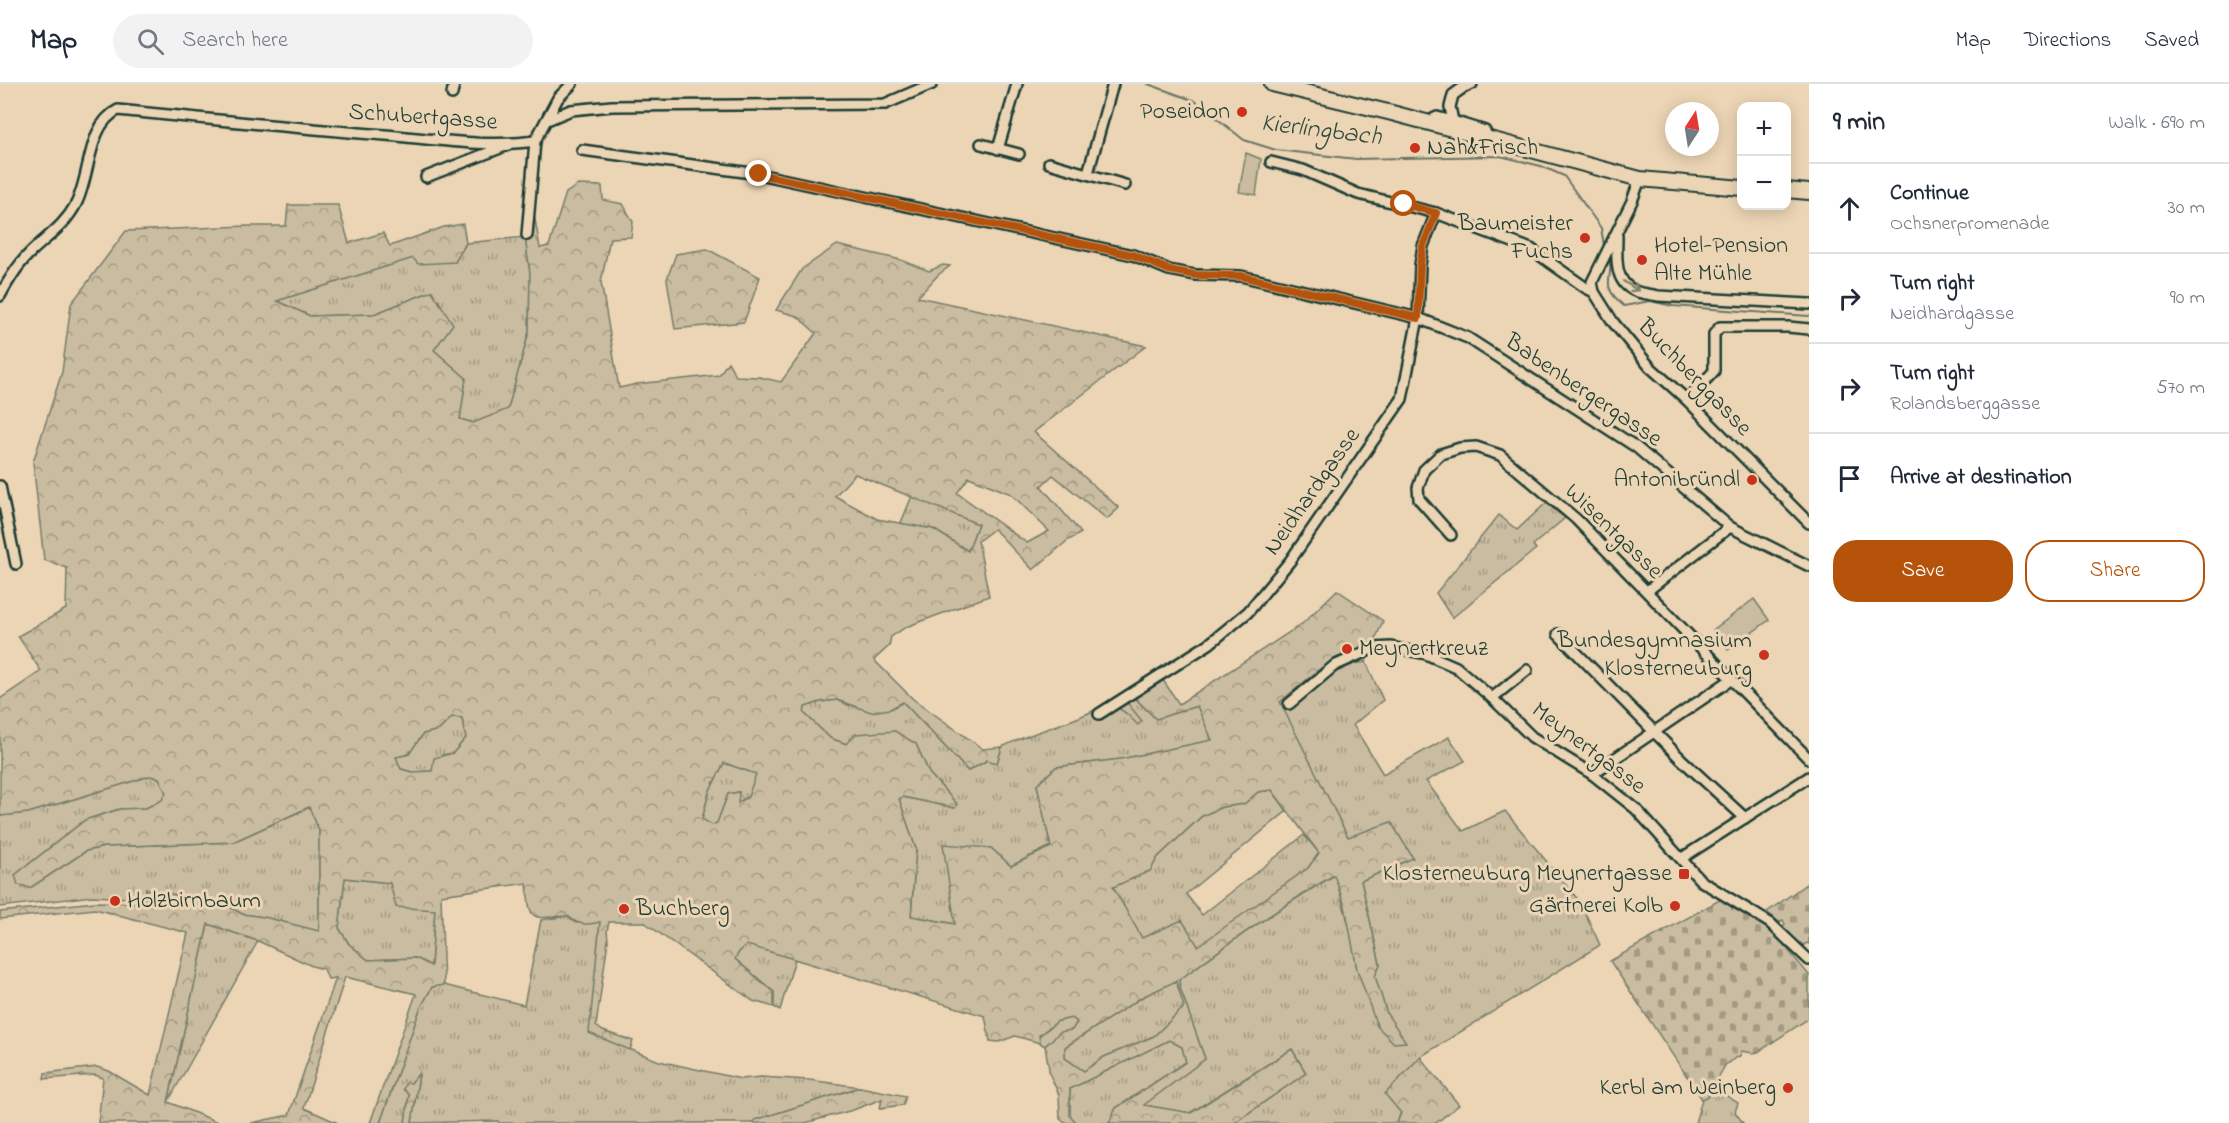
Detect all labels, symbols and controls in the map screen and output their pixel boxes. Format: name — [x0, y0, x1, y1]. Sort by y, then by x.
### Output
search box — [113, 14, 533, 68]
text: Map — [30, 21, 77, 62]
icon: search — [134, 25, 167, 58]
text: Search here — [182, 25, 288, 57]
text: Map — [1955, 26, 1991, 56]
text: Directions — [2024, 26, 2111, 56]
text: Saved — [2144, 26, 2199, 56]
street label: Schubertgasse — [347, 95, 499, 141]
place label: Poseidon — [1140, 95, 1230, 130]
north arrow — [1665, 102, 1719, 156]
map controls — [1737, 102, 1791, 210]
button: + — [1737, 102, 1791, 156]
text: 9 min — [1833, 104, 1885, 142]
marker: Poseidon — [1235, 105, 1249, 119]
water label: Kierlingbach — [1259, 105, 1384, 157]
text: Walk · 690 m — [2108, 109, 2205, 138]
place label: Nah&Frisch — [1427, 131, 1538, 166]
marker: Nah&Frisch — [1408, 141, 1422, 155]
button: − — [1737, 156, 1791, 210]
route end — [745, 160, 771, 186]
text: Continue — [1890, 178, 1969, 210]
route start — [1390, 190, 1416, 216]
icon: ahead — [1833, 192, 1866, 225]
text: 30 m — [2168, 194, 2205, 223]
place label: Baumeister Fuchs — [1457, 207, 1574, 270]
text: Ochsnerpromenade — [1890, 210, 2050, 239]
place label: Hotel-Pension Alte Mühle — [1654, 229, 1788, 292]
marker: Baumeister Fuchs — [1578, 231, 1592, 245]
marker: Hotel-Pension Alte Mühle — [1635, 253, 1649, 267]
text: Turn right — [1890, 268, 1975, 300]
one-way arrow — [1622, 280, 1639, 293]
icon: right — [1833, 282, 1866, 315]
text: 90 m — [2170, 284, 2205, 313]
text: Neidhardgasse — [1890, 300, 2014, 329]
street label: Buchberggasse — [1628, 310, 1760, 445]
street label: Babenbergergasse — [1496, 325, 1669, 457]
text: Turn right — [1890, 358, 1975, 390]
icon: right — [1833, 372, 1866, 405]
text: 570 m — [2156, 374, 2205, 403]
text: Rolandsberggasse — [1890, 390, 2040, 419]
street label: Neidhardgasse — [1256, 421, 1370, 563]
icon: arrive — [1833, 462, 1866, 495]
text: Arrive at destination — [1890, 462, 2072, 494]
place label: Antonibründl — [1614, 463, 1740, 498]
marker: Antonibründl — [1745, 473, 1759, 487]
street label: Wisentgasse — [1556, 476, 1671, 588]
button: Save — [1833, 540, 2013, 602]
button: Share — [2025, 540, 2205, 602]
place label: Bundesgymnasium Klosterneuburg — [1557, 624, 1752, 687]
place label: Meynertkreuz — [1359, 632, 1489, 668]
marker: Meynertkreuz — [1340, 642, 1354, 656]
marker: Bundesgymnasium Klosterneuburg — [1757, 648, 1771, 662]
street label: Meynertgasse — [1523, 694, 1653, 805]
place label: Klosterneuburg Meynertgasse — [1383, 857, 1672, 893]
marker: Klosterneuburg Meynertgasse — [1677, 867, 1691, 881]
place label: Holzbirnbaum — [127, 884, 261, 919]
place label: Gärtnerei Kolb — [1529, 889, 1663, 924]
place label: Buchberg — [635, 892, 730, 927]
marker: Holzbirnbaum — [108, 894, 122, 908]
marker: Gärtnerei Kolb — [1668, 899, 1682, 913]
marker: Buchberg — [617, 902, 631, 916]
place label: Kerbl am Weinberg — [1599, 1071, 1776, 1106]
marker: Kerbl am Weinberg — [1781, 1081, 1795, 1095]

